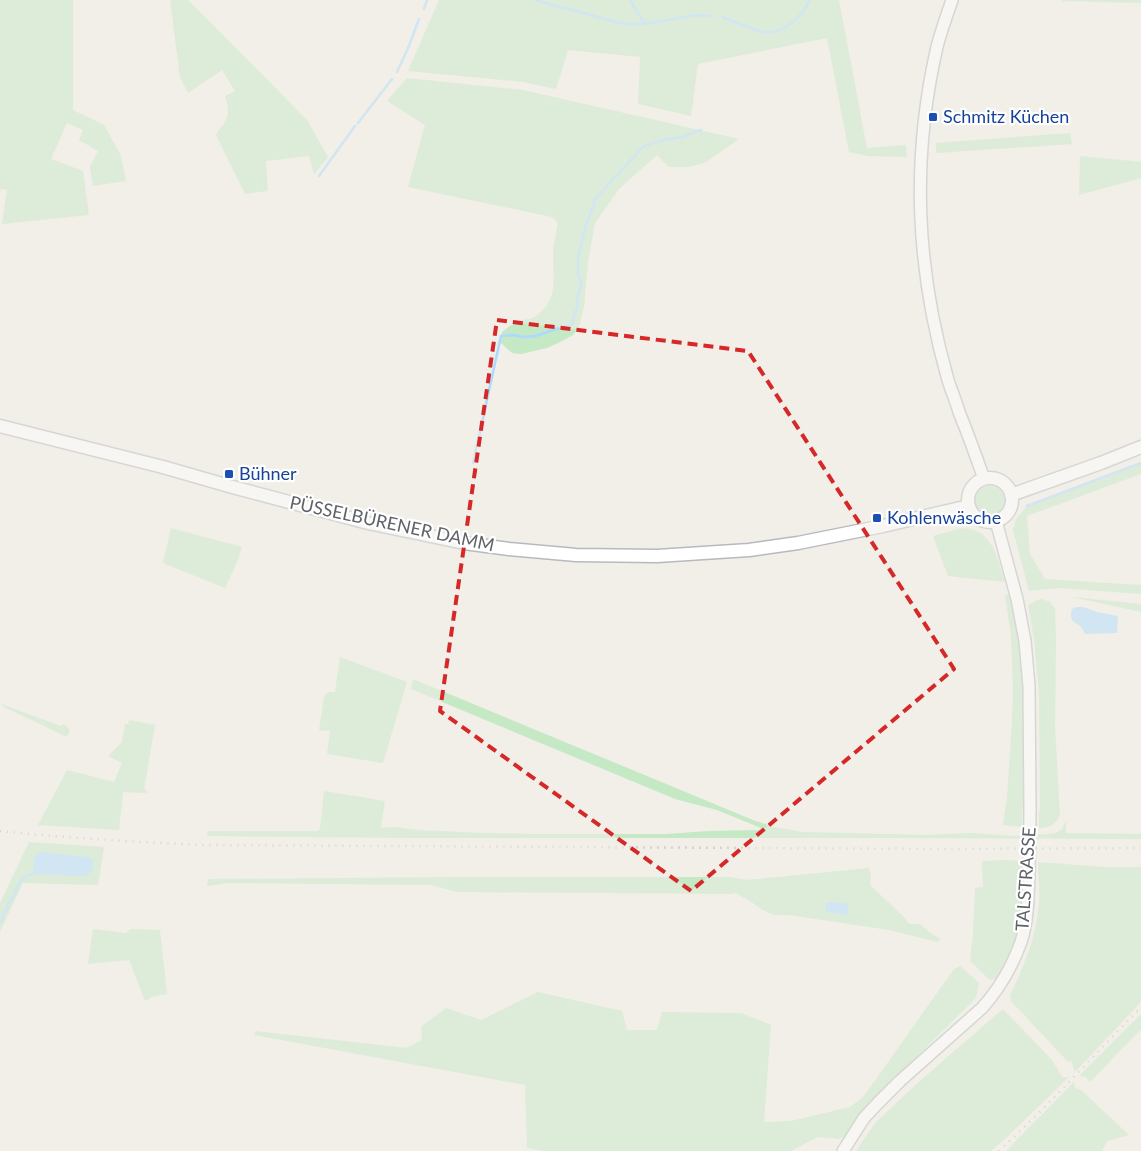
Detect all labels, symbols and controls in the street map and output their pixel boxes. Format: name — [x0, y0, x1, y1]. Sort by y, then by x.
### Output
place label: Schmitz Küchen — [943, 105, 1069, 127]
marker: Schmitz Küchen — [927, 111, 939, 123]
place label: Bühner — [239, 462, 297, 484]
marker: Bühner — [223, 468, 235, 480]
street label: PÜSSELBÜRENER DAMM — [288, 491, 497, 555]
place label: Kohlenwäsche — [887, 506, 1001, 528]
marker: Kohlenwäsche — [871, 512, 883, 524]
street label: TALSTRASSE — [1010, 826, 1040, 932]

